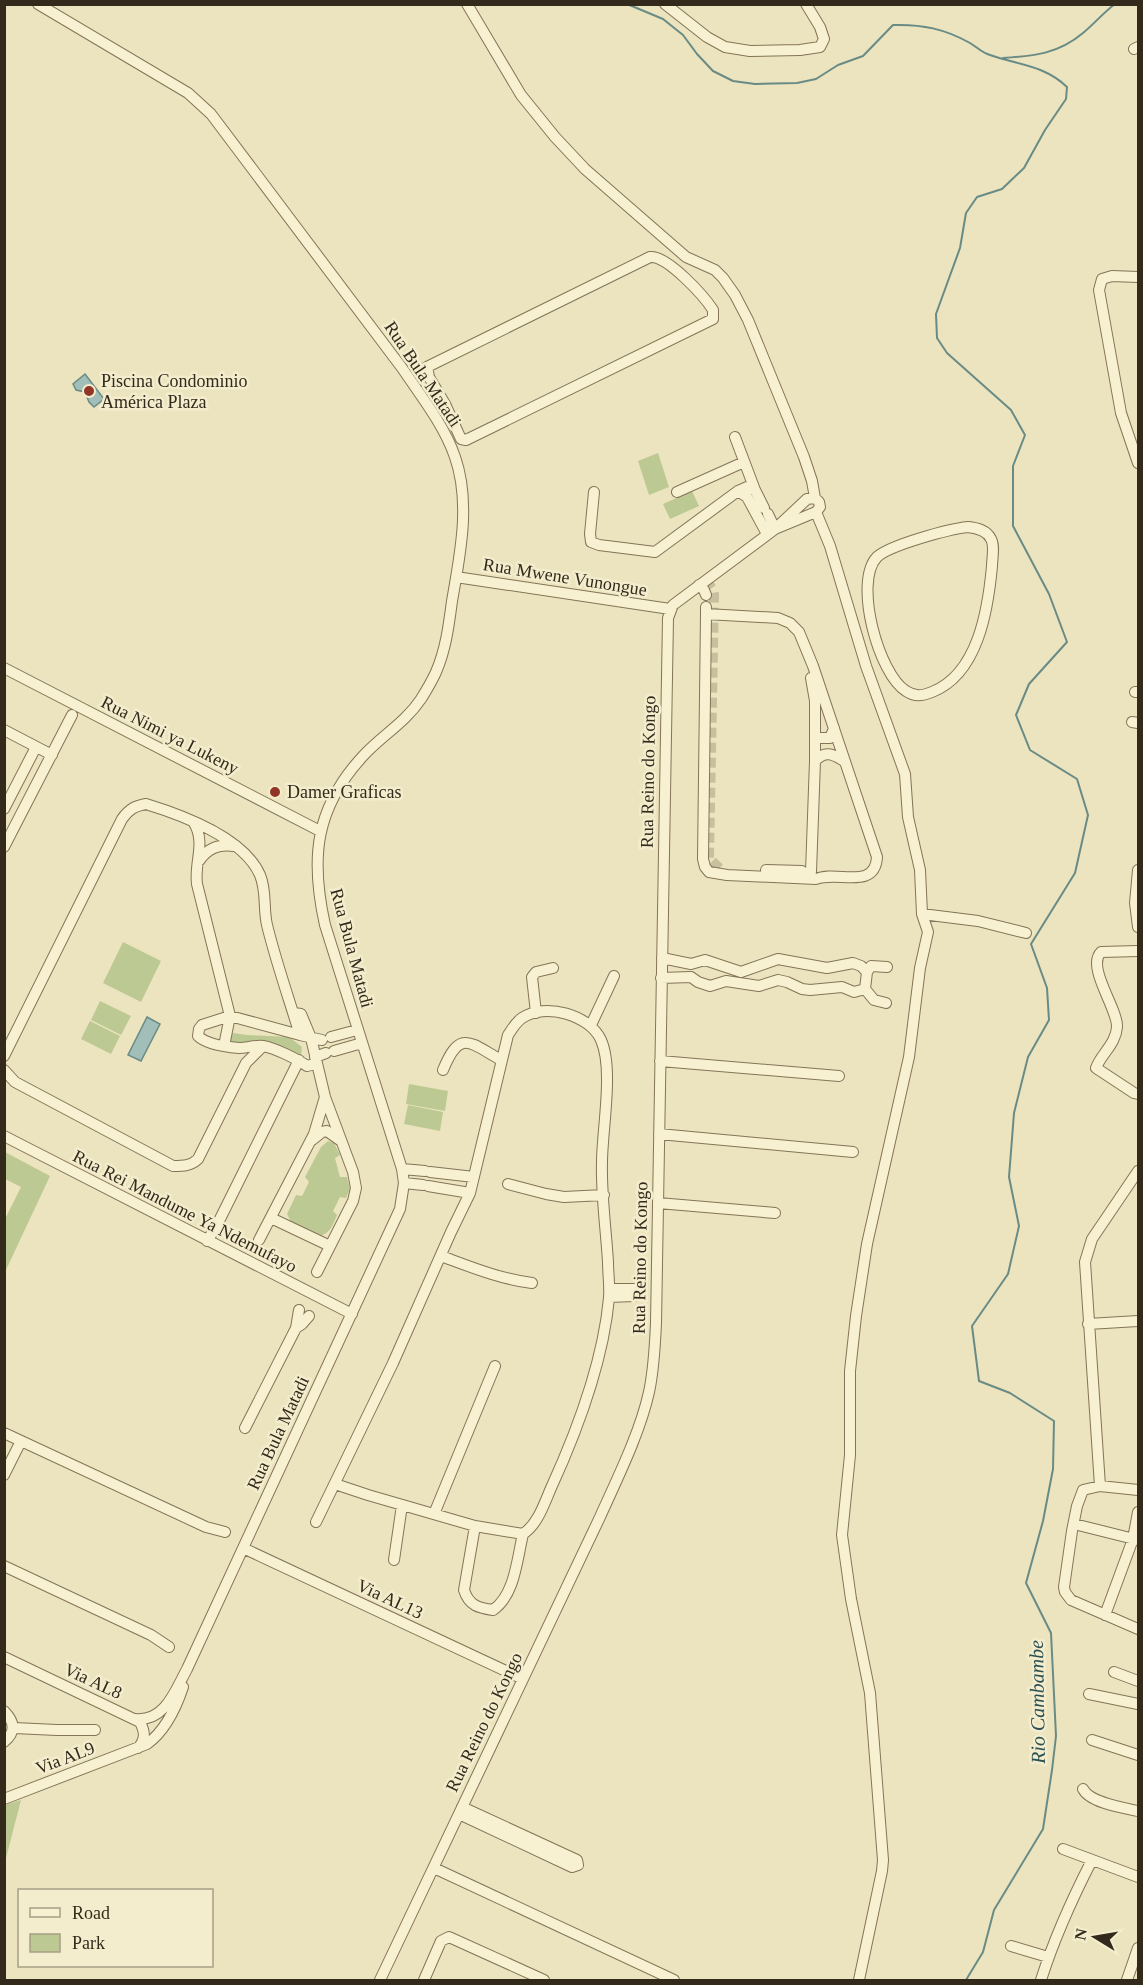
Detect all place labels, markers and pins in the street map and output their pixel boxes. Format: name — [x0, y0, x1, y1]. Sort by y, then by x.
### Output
place label: Piscina Condominio América Plaza — [101, 371, 248, 412]
marker: Piscina Condominio América Plaza — [82, 384, 96, 398]
place label: Damer Graficas — [287, 782, 401, 802]
marker: Damer Graficas — [268, 785, 282, 799]

